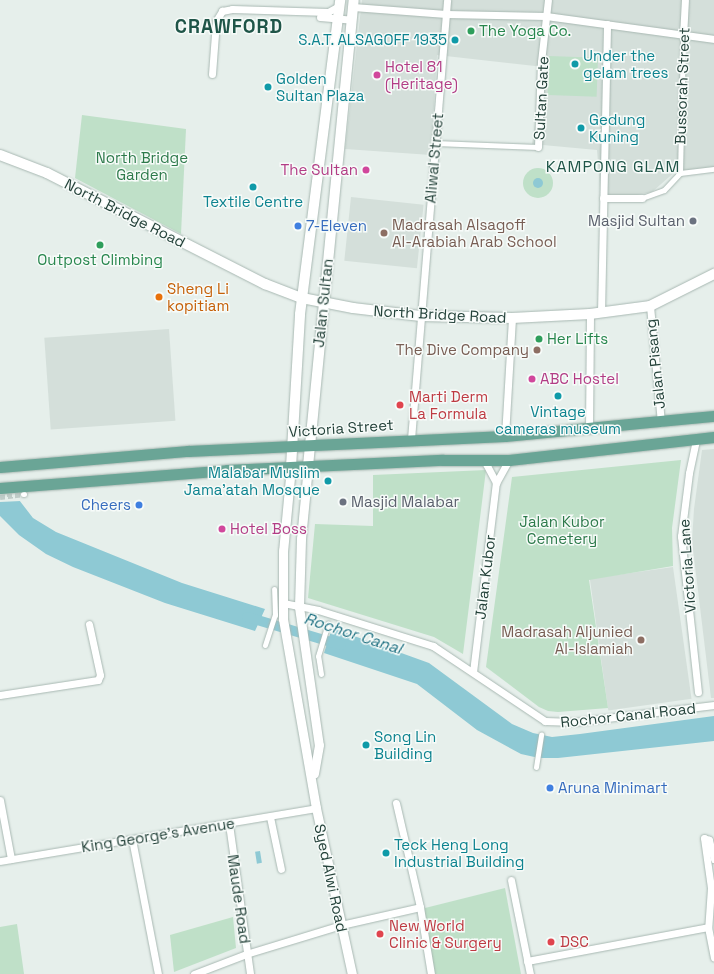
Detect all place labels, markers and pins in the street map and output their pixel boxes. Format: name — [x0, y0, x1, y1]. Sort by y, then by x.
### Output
place label: The Yoga Co. — [479, 22, 572, 40]
marker: The Yoga Co. — [466, 26, 476, 36]
place label: S.A.T. ALSAGOFF 1935 — [298, 31, 447, 49]
marker: S.A.T. ALSAGOFF 1935 — [450, 35, 460, 45]
place label: Under the gelam trees — [583, 46, 669, 81]
place label: Hotel 81 (Heritage) — [385, 57, 458, 92]
marker: Under the gelam trees — [570, 59, 580, 69]
place label: Golden Sultan Plaza — [276, 69, 364, 104]
marker: Hotel 81 (Heritage) — [372, 70, 382, 80]
marker: Golden Sultan Plaza — [263, 82, 273, 92]
place label: Gedung Kuning — [589, 110, 645, 145]
marker: Gedung Kuning — [576, 123, 586, 133]
place label: The Sultan — [281, 161, 358, 179]
marker: The Sultan — [361, 165, 371, 175]
marker: Textile Centre — [248, 182, 258, 192]
place label: Textile Centre — [203, 193, 303, 211]
place label: Masjid Sultan — [588, 212, 685, 230]
place label: Madrasah Alsagoff Al-Arabiah Arab School — [392, 215, 557, 250]
marker: Masjid Sultan — [688, 216, 698, 226]
place label: 7-Eleven — [306, 217, 367, 235]
marker: 7-Eleven — [293, 221, 303, 231]
marker: Madrasah Alsagoff Al-Arabiah Arab School — [379, 228, 389, 238]
marker: Outpost Climbing — [95, 240, 105, 250]
place label: Outpost Climbing — [37, 251, 163, 269]
place label: Sheng Li kopitiam — [167, 279, 229, 314]
marker: Sheng Li kopitiam — [154, 292, 164, 302]
place label: Her Lifts — [547, 330, 608, 348]
marker: Her Lifts — [534, 334, 544, 344]
place label: The Dive Company — [396, 341, 529, 359]
marker: The Dive Company — [532, 345, 542, 355]
place label: ABC Hostel — [540, 370, 619, 388]
marker: ABC Hostel — [527, 374, 537, 384]
place label: Marti Derm La Formula — [409, 387, 488, 422]
marker: Vintage cameras museum — [553, 391, 563, 401]
marker: Marti Derm La Formula — [394, 399, 406, 411]
place label: Vintage cameras museum — [495, 402, 621, 437]
place label: Malabar Muslim Jama'atah Mosque — [184, 463, 320, 498]
marker: Malabar Muslim Jama'atah Mosque — [323, 476, 333, 486]
place label: Masjid Malabar — [351, 493, 459, 511]
place label: Cheers — [81, 496, 131, 514]
marker: Masjid Malabar — [338, 497, 348, 507]
marker: Cheers — [134, 500, 144, 510]
place label: Hotel Boss — [230, 520, 307, 538]
marker: Hotel Boss — [217, 524, 227, 534]
place label: Madrasah Aljunied Al-Islamiah — [501, 622, 633, 657]
marker: Madrasah Aljunied Al-Islamiah — [636, 635, 646, 645]
place label: Song Lin Building — [374, 727, 436, 762]
marker: Song Lin Building — [361, 740, 371, 750]
place label: Aruna Minimart — [558, 779, 668, 797]
marker: Aruna Minimart — [545, 783, 555, 793]
place label: Teck Heng Long Industrial Building — [394, 835, 524, 870]
marker: Teck Heng Long Industrial Building — [381, 848, 391, 858]
place label: New World Clinic & Surgery — [389, 916, 502, 951]
marker: New World Clinic & Surgery — [374, 928, 386, 940]
place label: DSC — [560, 933, 589, 951]
marker: DSC — [545, 936, 557, 948]

